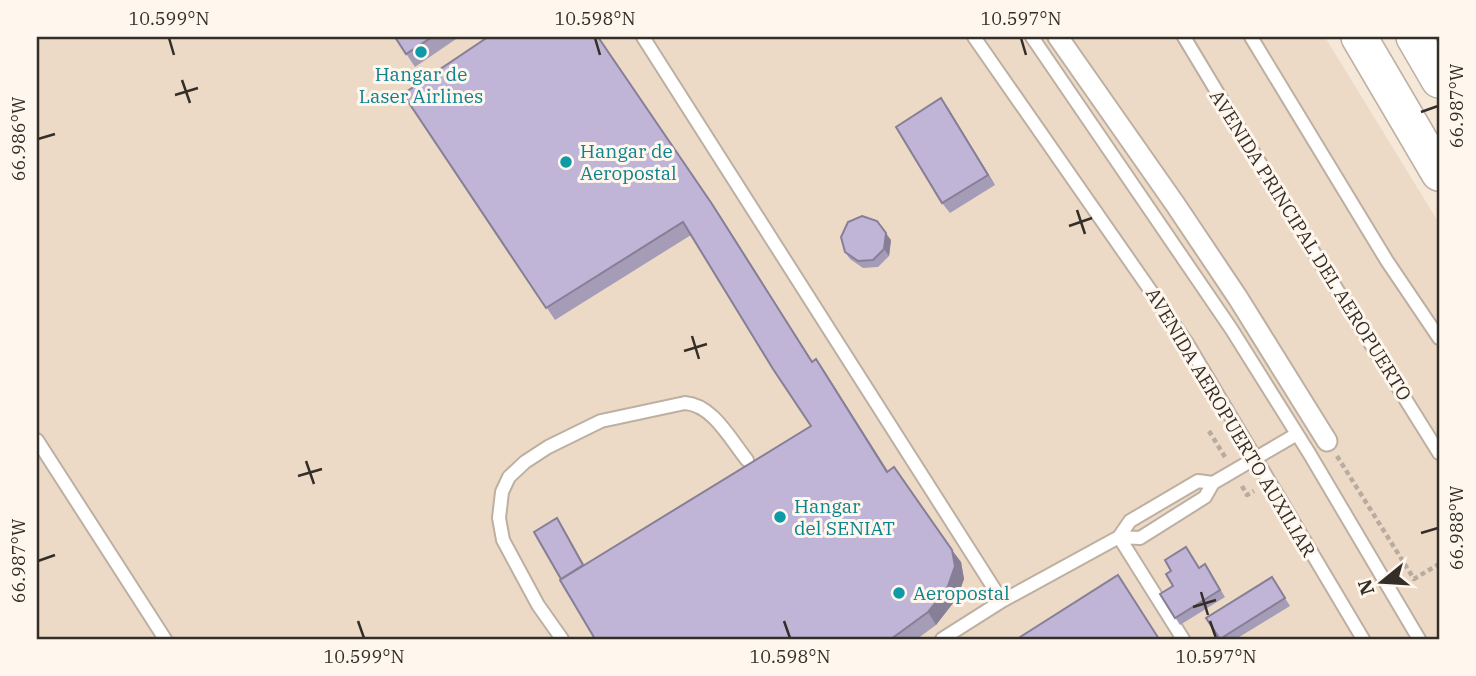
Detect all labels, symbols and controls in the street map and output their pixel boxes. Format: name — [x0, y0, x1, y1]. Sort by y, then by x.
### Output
text: 10.599°N — [128, 7, 210, 30]
text: 10.598°N — [554, 7, 636, 30]
text: 10.597°N — [980, 7, 1062, 30]
marker: Hangar de Laser Airlines — [413, 44, 429, 60]
place label: Hangar de Laser Airlines — [359, 62, 483, 108]
text: 66.987°W — [1445, 63, 1468, 148]
street label: AVENIDA PRINCIPAL DEL AEROPUERTO — [1205, 85, 1417, 405]
text: 66.986°W — [7, 96, 30, 181]
place label: Hangar de Aeropostal — [580, 139, 677, 185]
marker: Hangar de Aeropostal — [558, 154, 574, 170]
street label: AVENIDA AEROPUERTO AUXILIAR — [1141, 283, 1321, 561]
text: 66.988°W — [1445, 485, 1468, 570]
place label: Hangar del SENIAT — [794, 494, 895, 540]
marker: Hangar del SENIAT — [772, 509, 788, 525]
text: 66.987°W — [7, 518, 30, 603]
north arrow — [1346, 546, 1416, 616]
text: N — [1352, 576, 1380, 598]
place label: Aeropostal — [913, 581, 1010, 605]
marker: Aeropostal — [891, 585, 907, 601]
text: 10.599°N — [323, 645, 405, 668]
text: 10.598°N — [749, 645, 831, 668]
text: 10.597°N — [1175, 645, 1257, 668]

